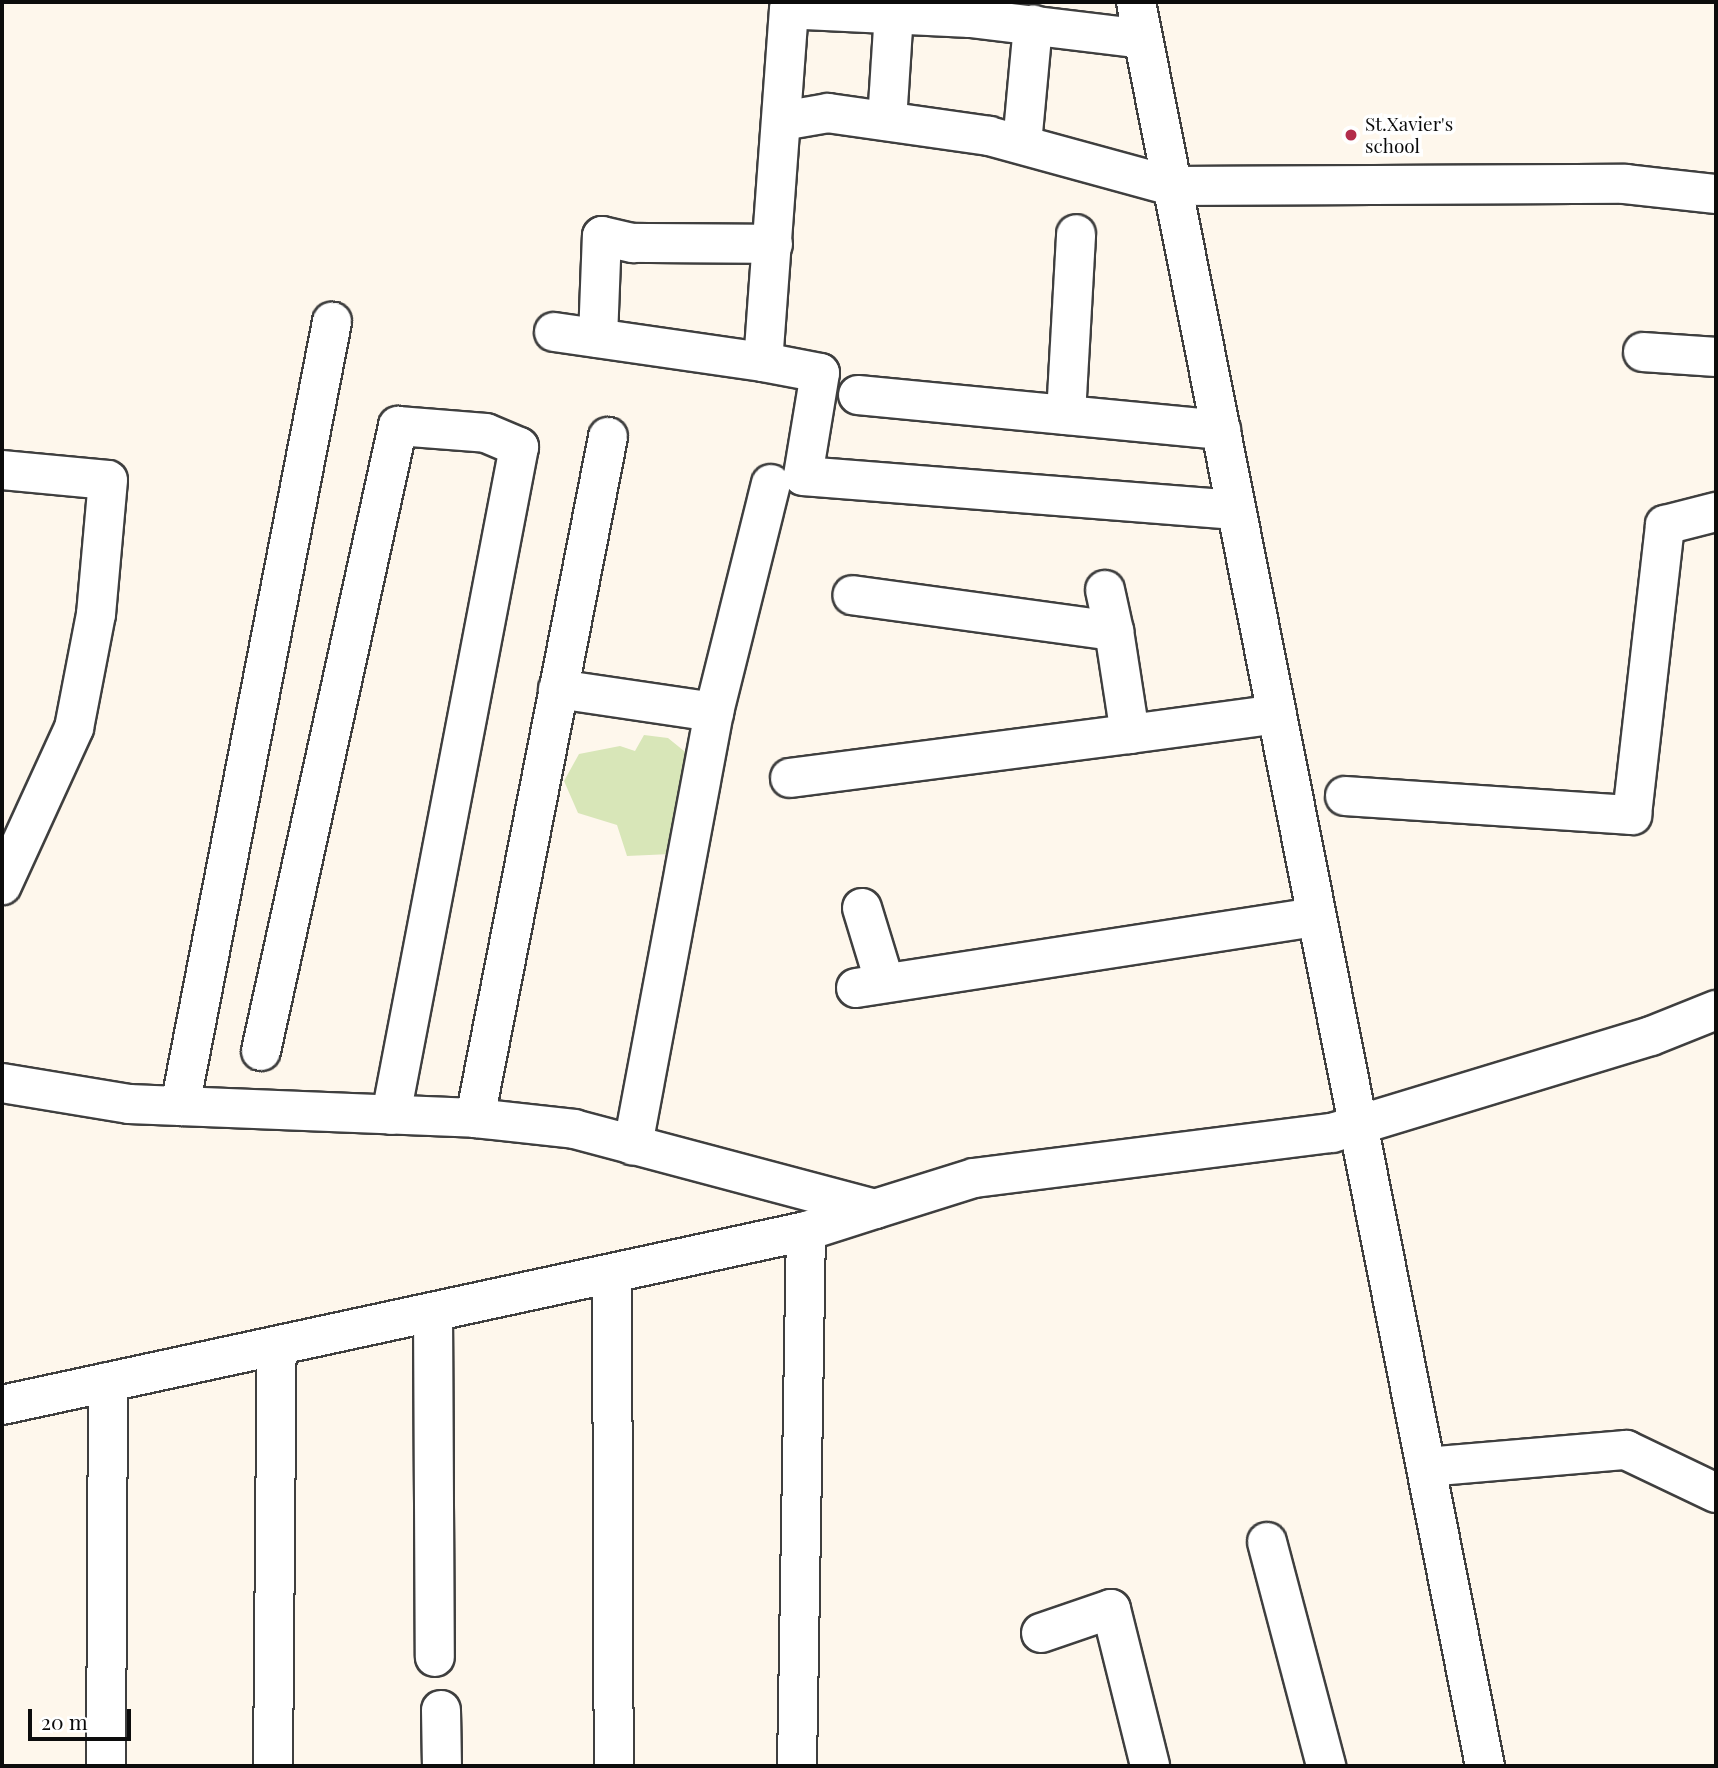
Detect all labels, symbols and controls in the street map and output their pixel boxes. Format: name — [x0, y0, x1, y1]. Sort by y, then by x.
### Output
place label: St.Xavier's school — [1365, 113, 1453, 157]
marker: St.Xavier's school — [1343, 127, 1359, 143]
scale bar — [32, 1694, 135, 1738]
text: 20 m — [41, 1707, 88, 1735]

